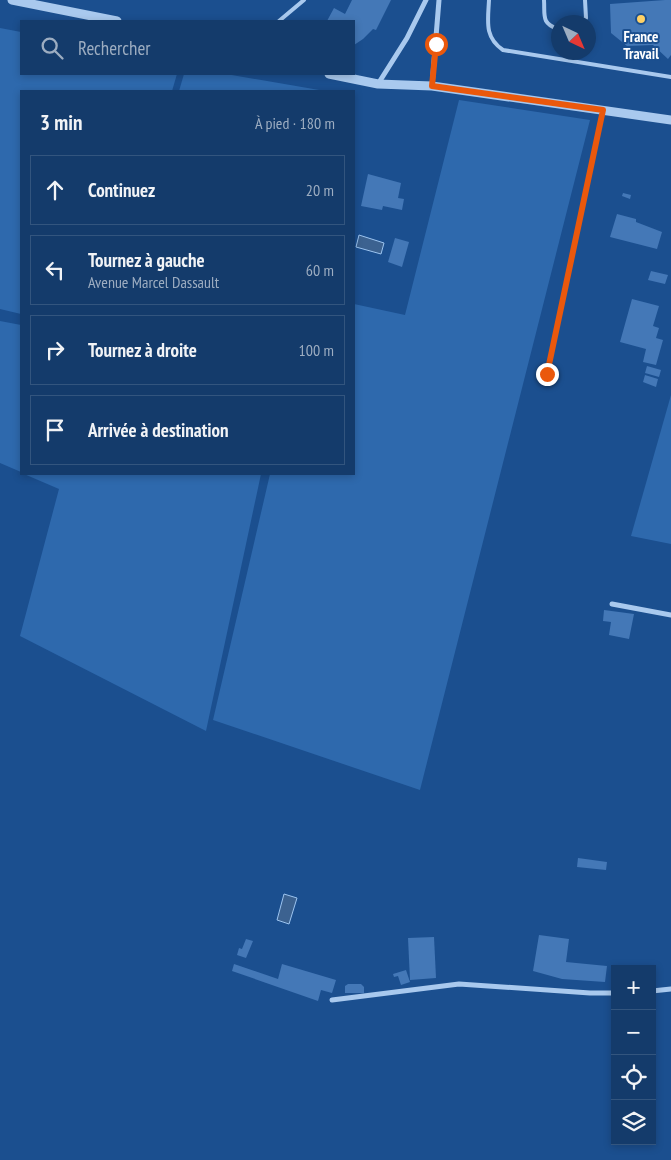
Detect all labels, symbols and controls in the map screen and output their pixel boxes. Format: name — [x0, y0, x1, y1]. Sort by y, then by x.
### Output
marker: France Travail — [635, 13, 647, 25]
north arrow — [551, 15, 596, 60]
search box — [20, 20, 355, 75]
place label: France Travail — [623, 27, 659, 63]
route start — [425, 33, 448, 56]
icon: search — [38, 34, 66, 62]
text: Rechercher — [78, 36, 150, 60]
text: 3 min — [40, 109, 82, 136]
text: À pied · 180 m — [255, 113, 335, 133]
icon: ahead — [41, 176, 69, 204]
text: Continuez — [88, 178, 155, 202]
text: 20 m — [306, 180, 334, 200]
text: Tournez à gauche — [88, 248, 205, 272]
icon: left — [41, 256, 69, 284]
text: 60 m — [306, 260, 334, 280]
text: Avenue Marcel Dassault — [88, 272, 219, 292]
icon: right — [41, 336, 69, 364]
text: Tournez à droite — [88, 338, 197, 362]
text: 100 m — [299, 340, 334, 360]
route end — [536, 363, 559, 386]
icon: arrive — [41, 416, 69, 444]
text: Arrivée à destination — [88, 418, 229, 442]
map controls — [611, 965, 656, 1145]
button: + — [611, 965, 656, 1010]
button: − — [611, 1010, 656, 1055]
button: locate — [611, 1055, 656, 1100]
button: layers — [611, 1100, 656, 1145]

